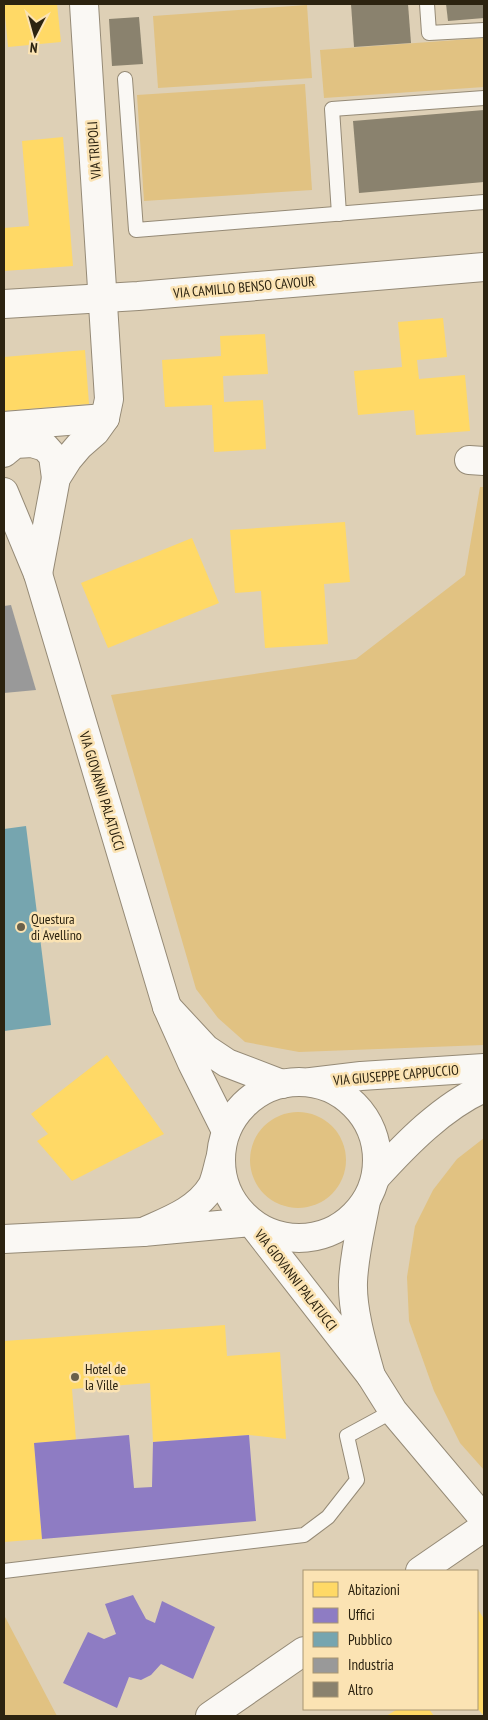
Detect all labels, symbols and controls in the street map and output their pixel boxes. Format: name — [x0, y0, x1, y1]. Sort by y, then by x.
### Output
north arrow — [10, 10, 60, 60]
text: N — [29, 39, 38, 57]
street label: VIA TRIPOLI — [83, 121, 105, 180]
street label: VIA CAMILLO BENSO CAVOUR — [171, 272, 316, 302]
street label: VIA GIOVANNI PALATUCCI — [75, 728, 129, 853]
place label: Questura di Avellino — [31, 910, 82, 944]
marker: Questura di Avellino — [15, 921, 27, 933]
street label: VIA GIUSEPPE CAPPUCCIO — [331, 1061, 460, 1090]
street label: VIA GIOVANNI PALATUCCI — [250, 1225, 341, 1334]
place label: Hotel de la Ville — [85, 1360, 126, 1394]
marker: Hotel de la Ville — [69, 1371, 81, 1383]
legend — [303, 1570, 478, 1710]
text: Abitazioni — [348, 1580, 400, 1599]
text: Uffici — [348, 1605, 375, 1624]
text: Pubblico — [348, 1630, 392, 1649]
text: Industria — [348, 1655, 394, 1674]
text: Altro — [348, 1680, 373, 1699]

